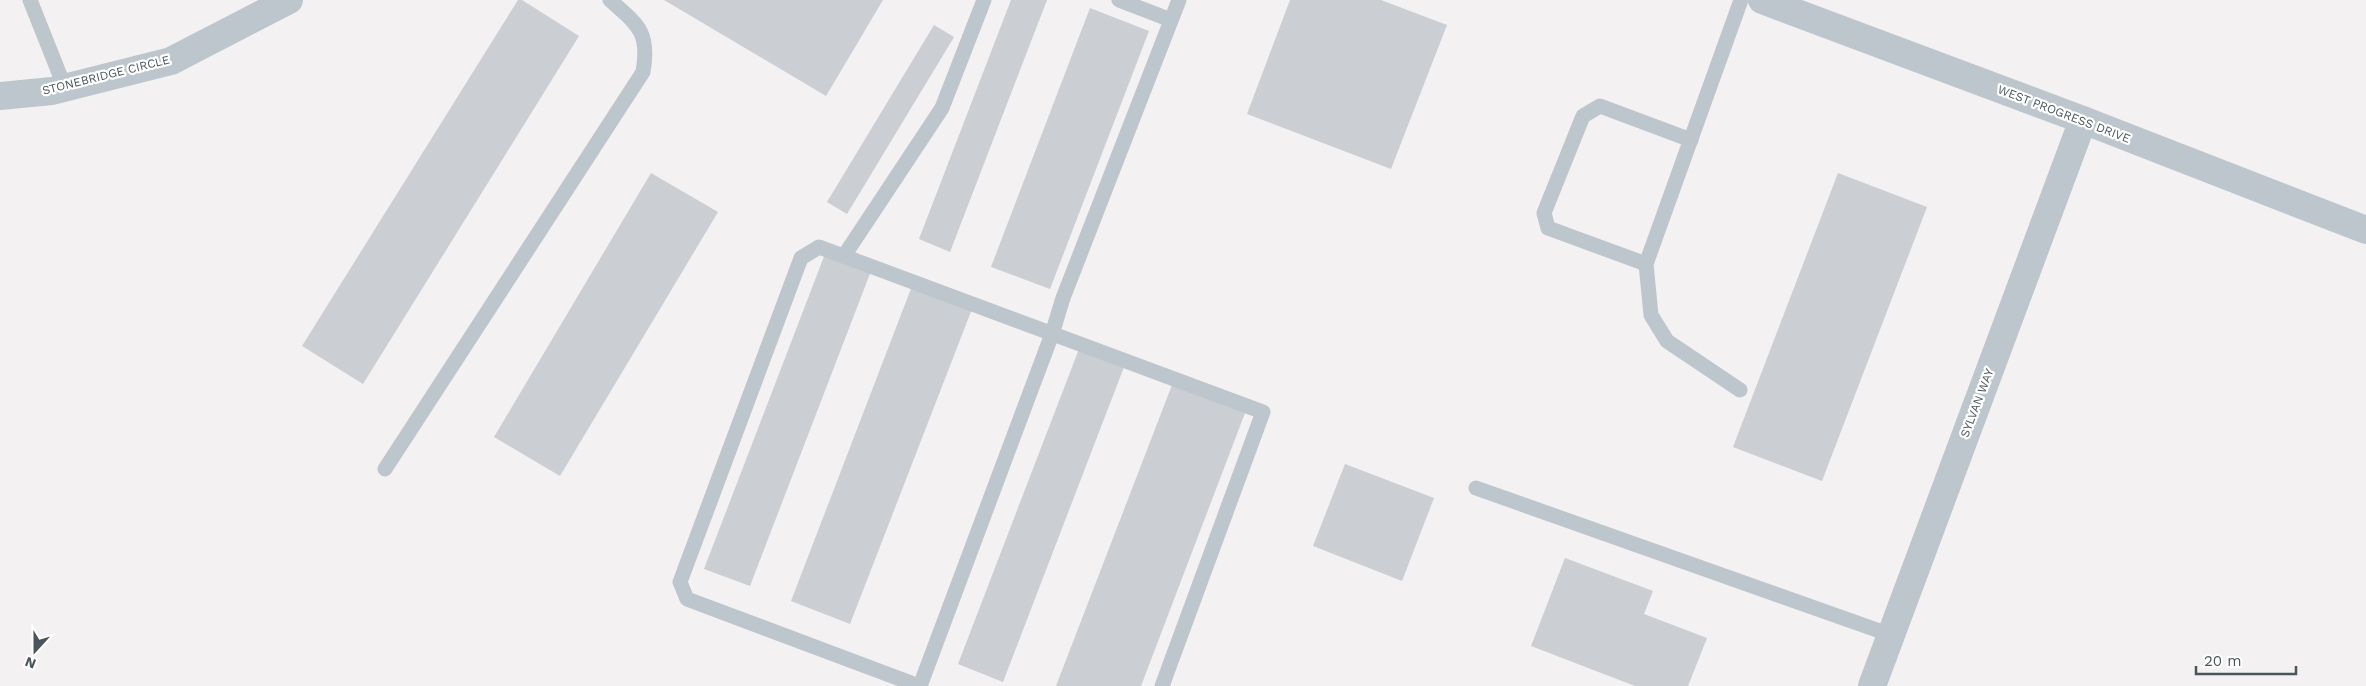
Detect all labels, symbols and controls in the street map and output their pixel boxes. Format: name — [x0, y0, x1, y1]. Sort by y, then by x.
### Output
street label: STONEBRIDGE CIRCLE — [41, 52, 172, 98]
street label: WEST PROGRESS DRIVE — [1996, 82, 2133, 146]
street label: SYLVAN WAY — [1957, 366, 1997, 439]
north arrow — [10, 626, 60, 676]
scale bar — [2196, 644, 2296, 676]
text: 20 m — [2204, 652, 2242, 670]
text: N — [23, 654, 38, 672]

